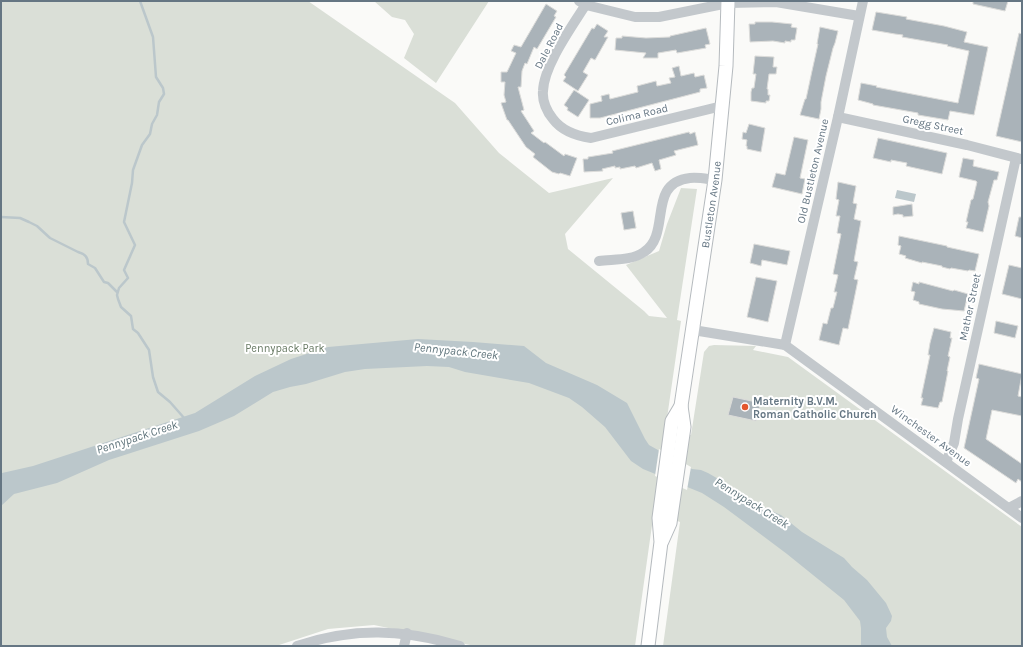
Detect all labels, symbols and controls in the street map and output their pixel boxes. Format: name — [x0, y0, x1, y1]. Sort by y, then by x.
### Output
street label: Dale Road — [532, 21, 566, 71]
street label: Colima Road — [605, 102, 669, 128]
street label: Gregg Street — [901, 112, 965, 138]
street label: Old Bustleton Avenue — [795, 117, 831, 225]
street label: Bustleton Avenue — [698, 160, 723, 249]
street label: Mather Street — [957, 272, 983, 342]
water label: Pennypack Creek — [413, 340, 500, 362]
park label: Pennypack Park — [245, 342, 325, 355]
place label: Maternity B.V.M. Roman Catholic Church — [753, 395, 877, 421]
marker: Maternity B.V.M. Roman Catholic Church — [740, 402, 750, 412]
street label: Winchester Avenue — [888, 403, 974, 470]
water label: Pennypack Creek — [95, 417, 180, 457]
water label: Pennypack Creek — [712, 475, 792, 532]

